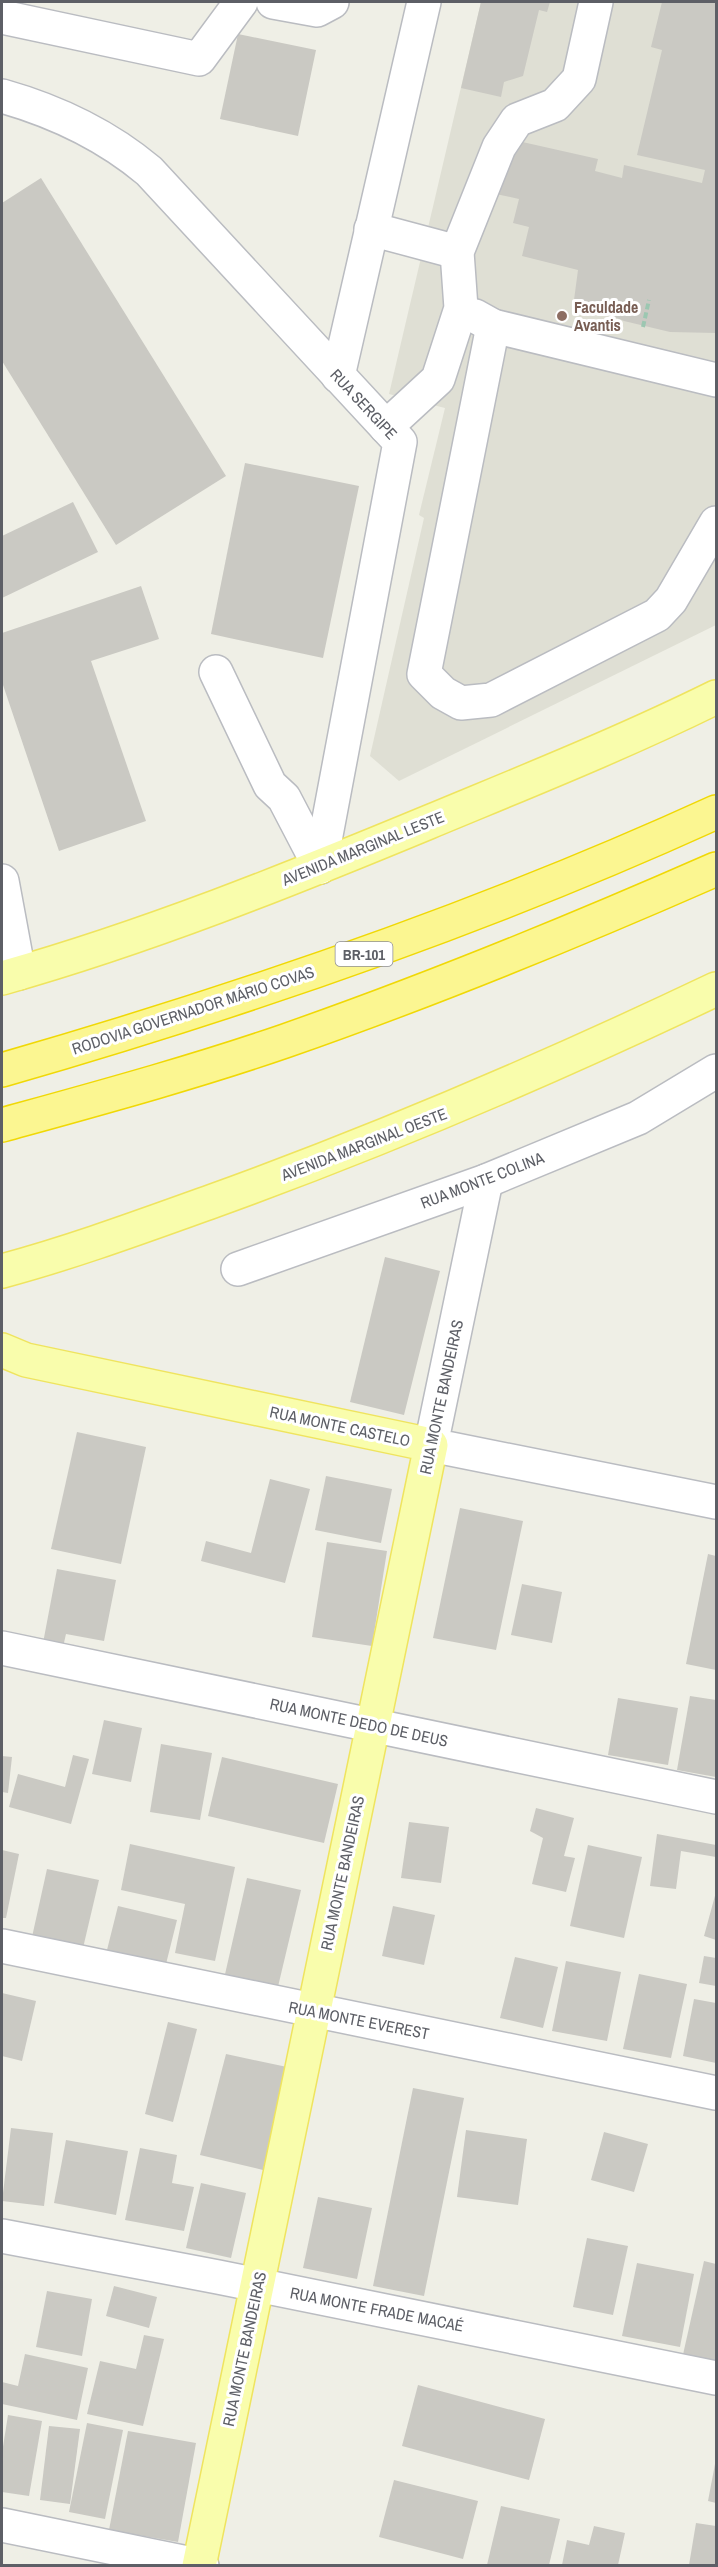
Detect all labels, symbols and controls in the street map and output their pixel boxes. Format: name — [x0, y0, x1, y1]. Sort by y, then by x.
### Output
place label: Faculdade Avantis — [574, 296, 638, 336]
marker: Faculdade Avantis — [555, 309, 569, 323]
street label: RUA SERGIPE — [326, 364, 402, 444]
street label: AVENIDA MARGINAL LESTE — [278, 805, 447, 891]
road number: BR-101 — [336, 942, 392, 966]
street label: RODOVIA GOVERNADOR MÁRIO COVAS — [69, 960, 317, 1060]
street label: AVENIDA MARGINAL OESTE — [277, 1102, 450, 1186]
street label: RUA MONTE COLINA — [417, 1146, 547, 1214]
street label: RUA MONTE BANDEIRAS — [414, 1317, 468, 1476]
street label: RUA MONTE CASTELO — [268, 1400, 412, 1452]
street label: RUA MONTE DEDO DE DEUS — [268, 1692, 450, 1752]
street label: RUA MONTE BANDEIRAS — [315, 1793, 369, 1952]
street label: RUA MONTE EVEREST — [287, 1996, 431, 2044]
street label: RUA MONTE BANDEIRAS — [217, 2269, 271, 2428]
street label: RUA MONTE FRADE MACAÉ — [288, 2281, 466, 2337]

